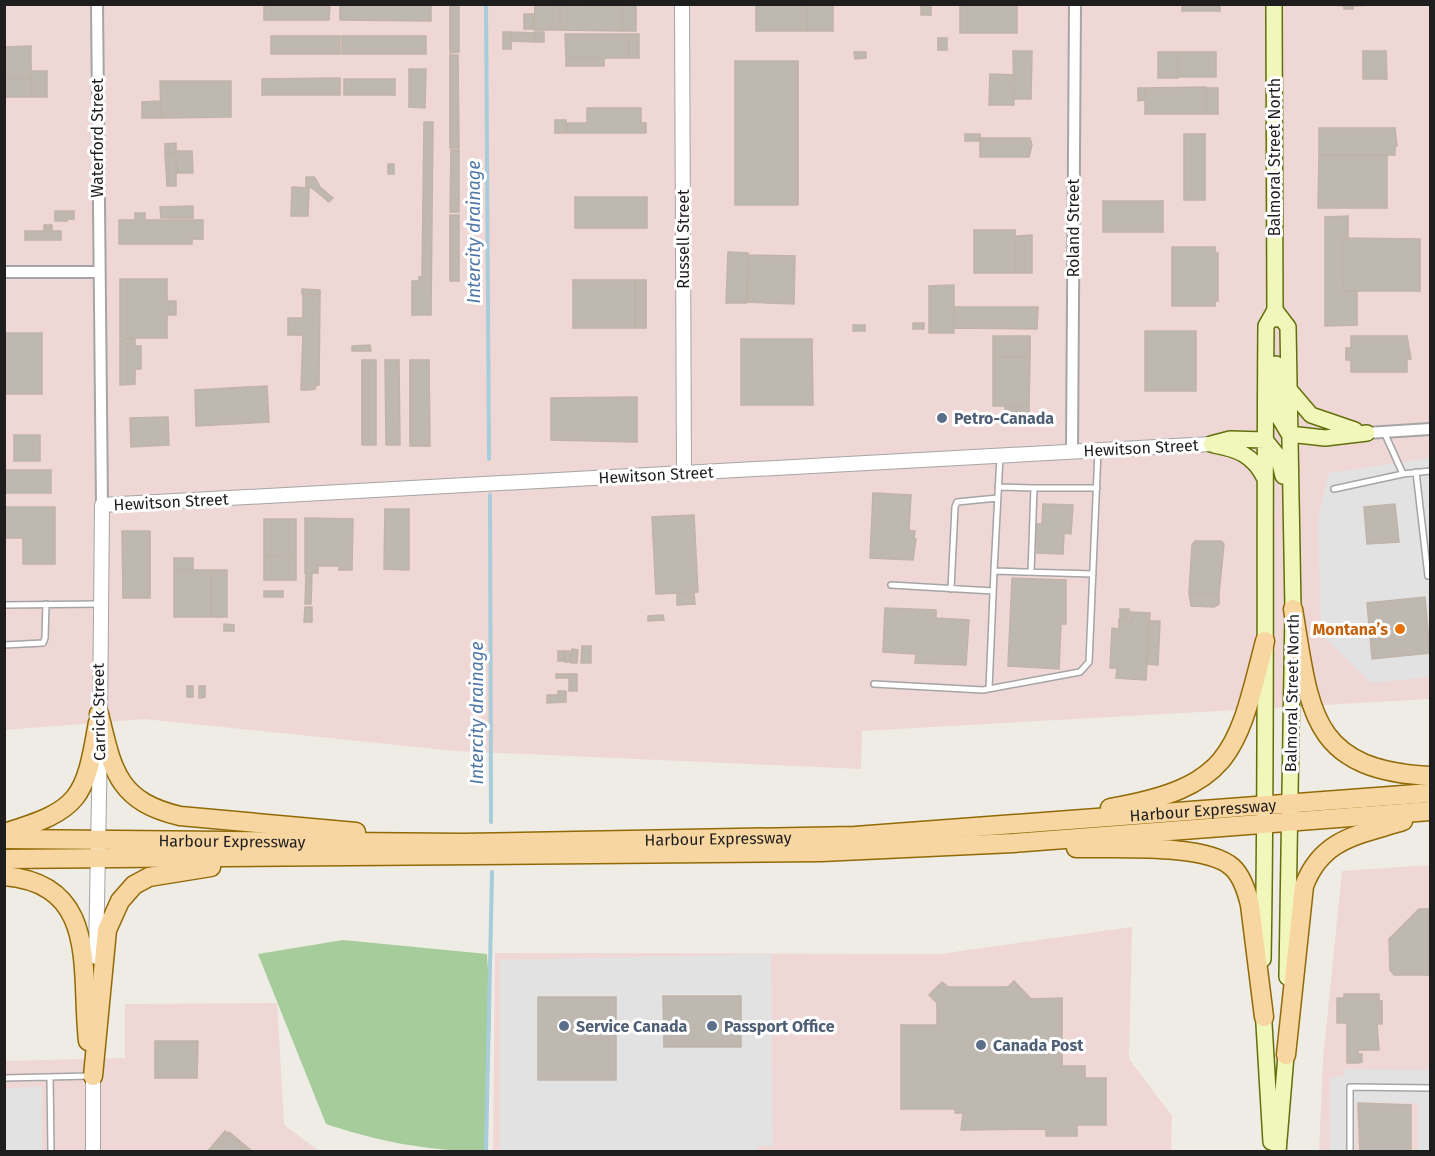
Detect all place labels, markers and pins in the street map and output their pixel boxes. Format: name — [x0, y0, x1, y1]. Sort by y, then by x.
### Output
place label: Petro-Canada — [954, 409, 1054, 428]
marker: Petro-Canada — [935, 411, 949, 425]
place label: Montana’s — [1313, 620, 1388, 639]
marker: Montana’s — [1393, 622, 1407, 636]
place label: Service Canada — [576, 1017, 687, 1036]
place label: Passport Office — [724, 1017, 835, 1036]
marker: Service Canada — [557, 1019, 571, 1033]
marker: Passport Office — [705, 1019, 719, 1033]
place label: Canada Post — [993, 1036, 1084, 1055]
marker: Canada Post — [974, 1038, 988, 1052]

